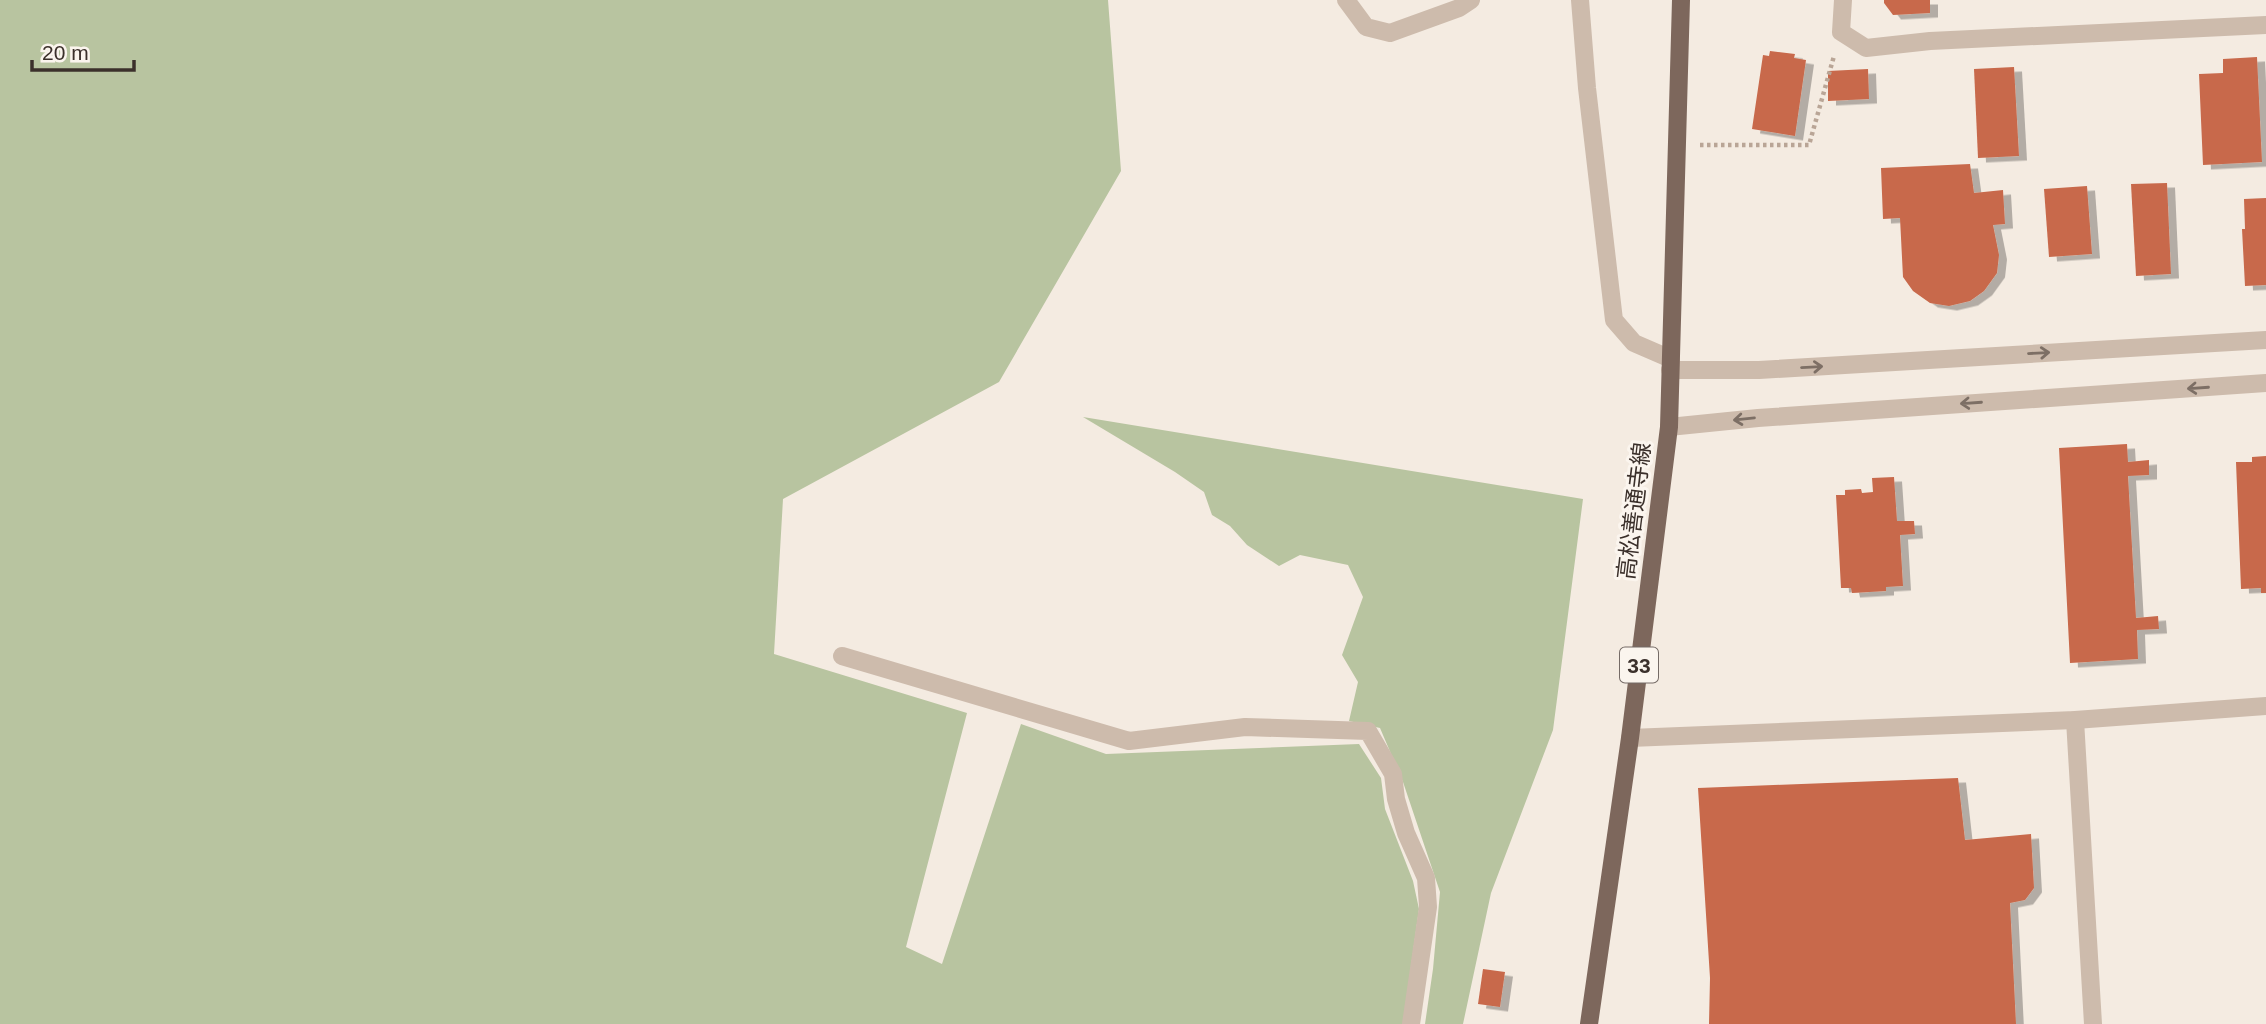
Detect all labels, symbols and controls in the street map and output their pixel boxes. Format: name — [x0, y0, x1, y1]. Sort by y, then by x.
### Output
scale bar — [32, 28, 133, 72]
text: 20 m — [42, 41, 89, 64]
one-way arrow — [2027, 346, 2049, 359]
one-way arrow — [1800, 360, 1822, 373]
one-way arrow — [2187, 382, 2210, 395]
one-way arrow — [1960, 397, 1983, 410]
one-way arrow — [1733, 413, 1756, 426]
street label: 高松善通寺線 — [1613, 441, 1655, 581]
road number: 33 — [1620, 648, 1658, 682]

